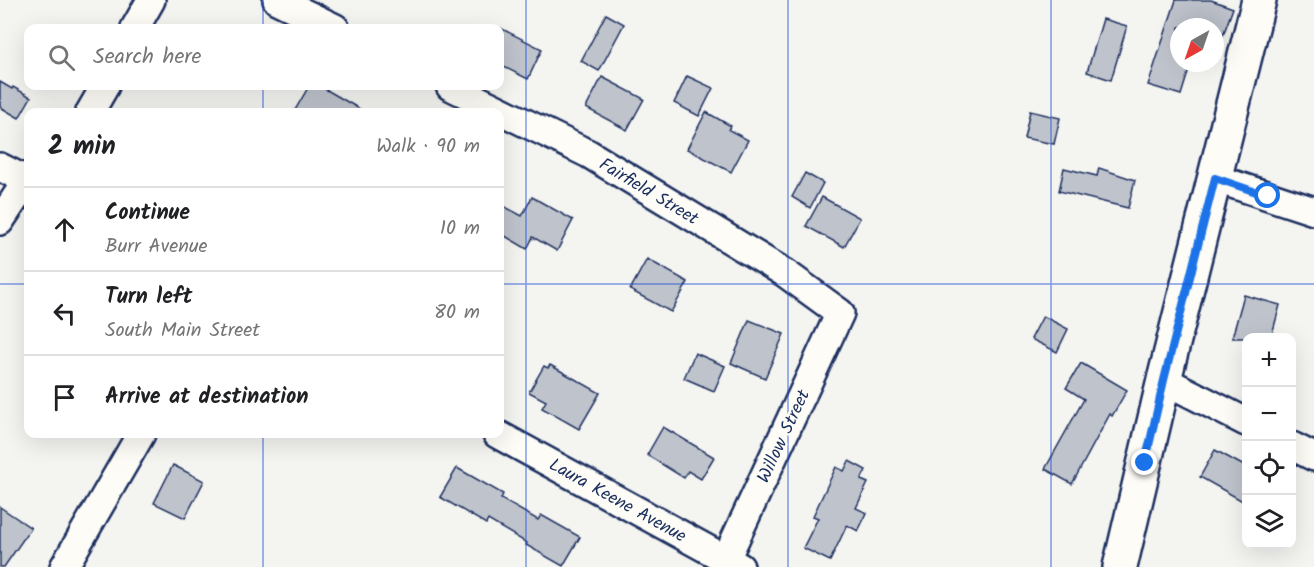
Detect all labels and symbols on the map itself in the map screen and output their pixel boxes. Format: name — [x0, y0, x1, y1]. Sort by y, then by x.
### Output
north arrow — [1170, 18, 1224, 72]
street label: Fairfield Street — [593, 151, 705, 234]
route start — [1254, 182, 1280, 208]
street label: Willow Street — [750, 384, 819, 488]
route end — [1131, 449, 1157, 475]
street label: Laura Keene Avenue — [543, 451, 691, 551]

